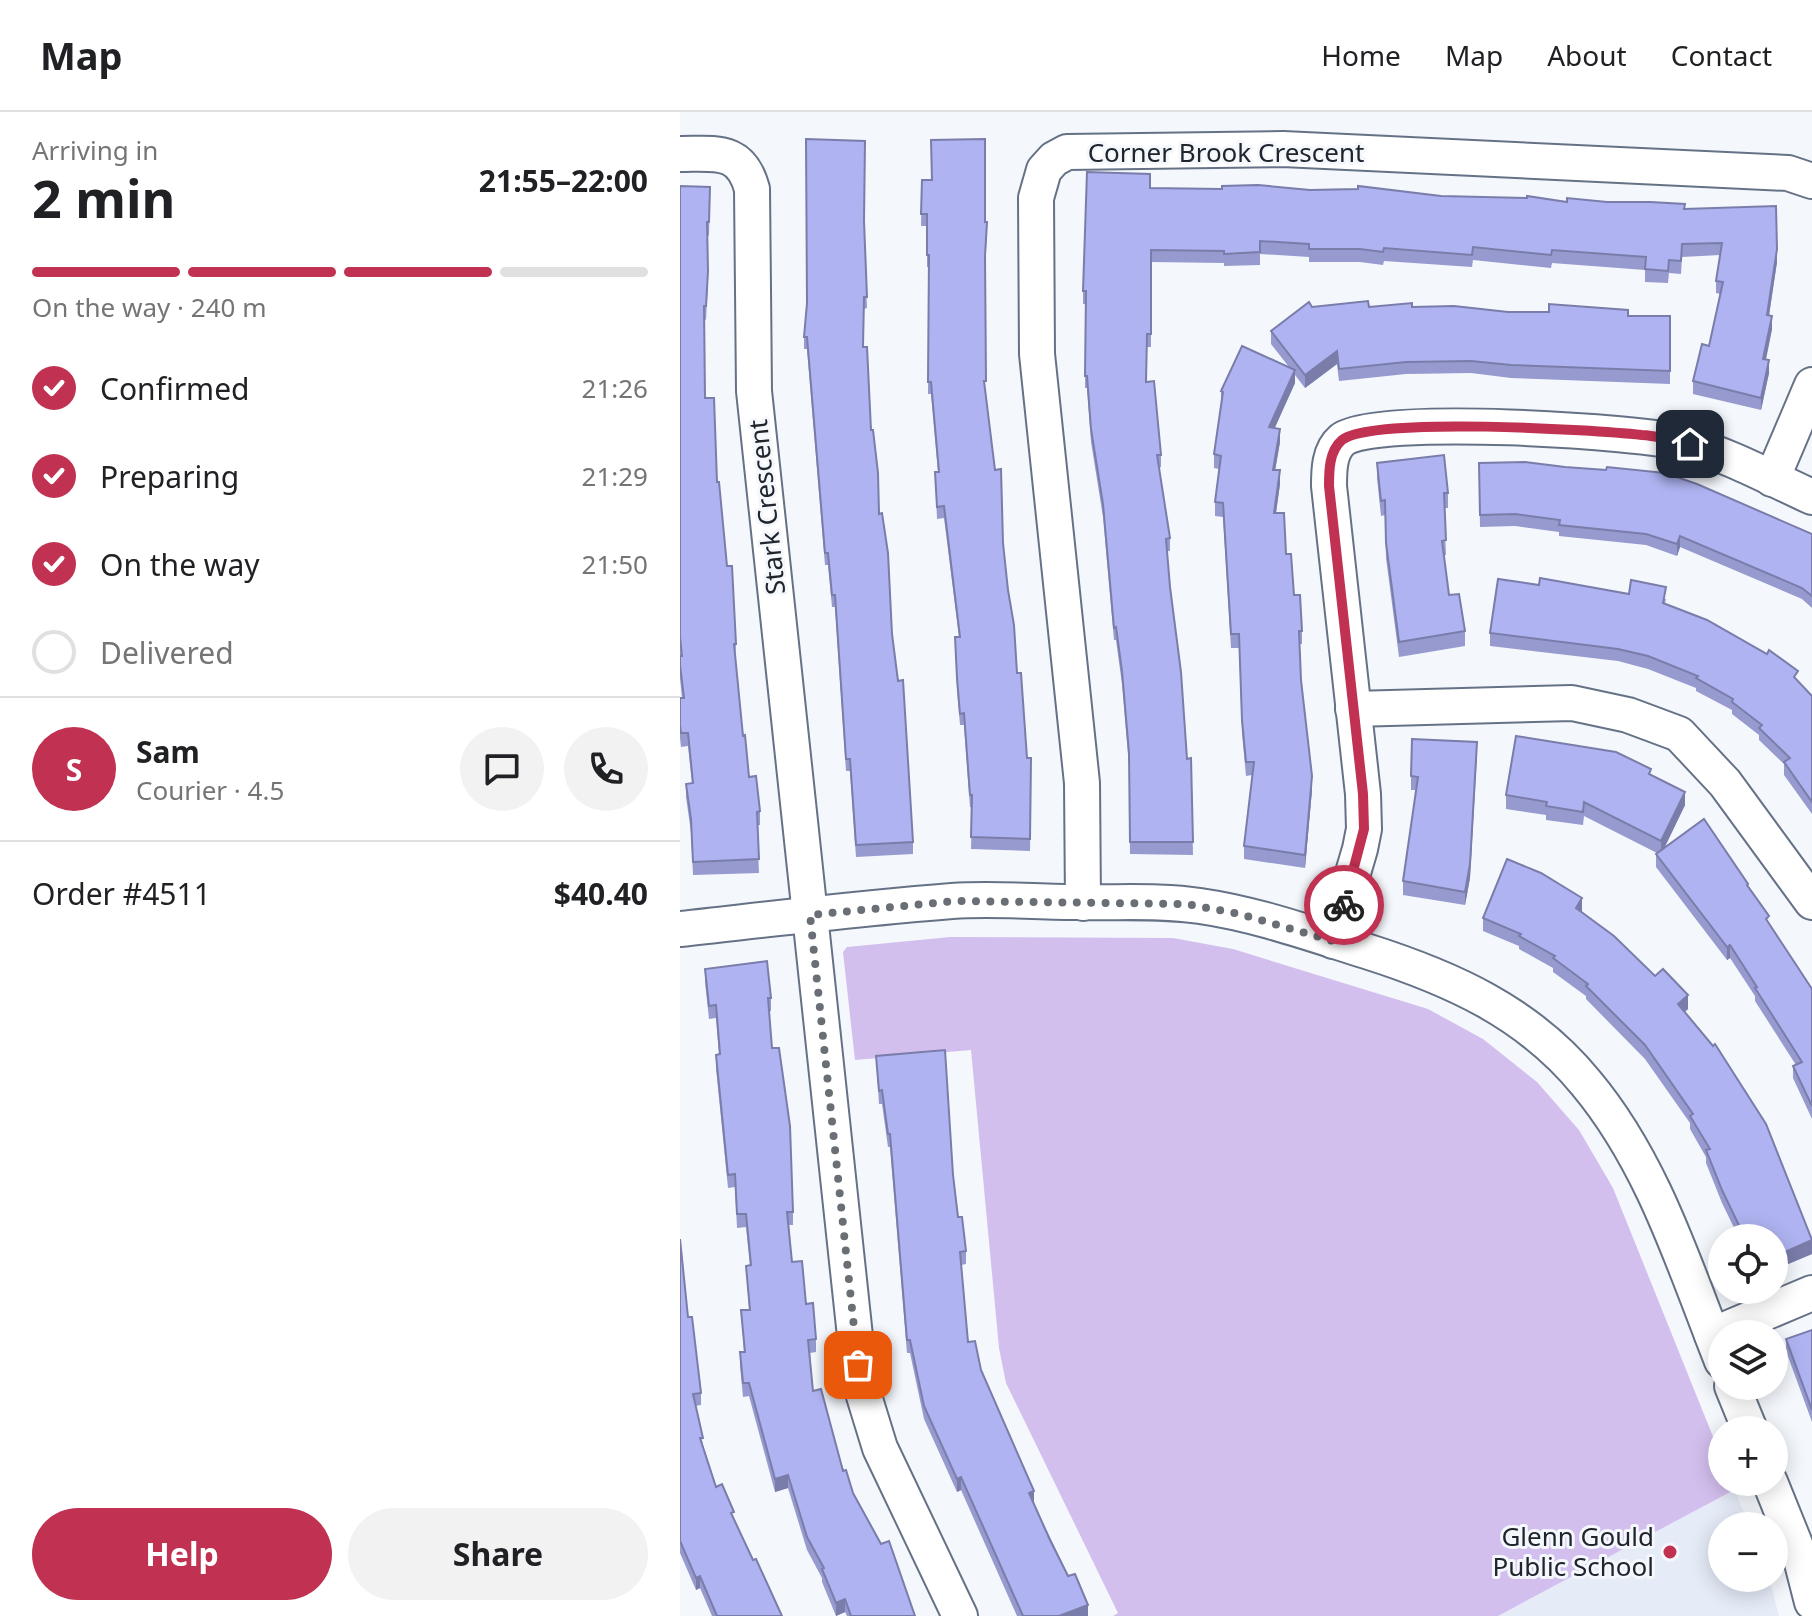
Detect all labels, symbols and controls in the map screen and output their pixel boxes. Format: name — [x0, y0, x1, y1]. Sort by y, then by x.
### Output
text: Map — [40, 29, 123, 81]
text: Home — [1321, 36, 1401, 74]
text: Map — [1445, 36, 1503, 74]
text: About — [1547, 36, 1627, 74]
text: Contact — [1671, 36, 1772, 74]
text: Arriving in — [32, 132, 158, 168]
street label: Corner Brook Crescent — [1088, 134, 1364, 170]
text: 21:55–22:00 — [479, 160, 648, 201]
text: 2 min — [32, 162, 175, 233]
text: On the way · 240 m — [32, 289, 266, 325]
icon: check — [32, 366, 76, 410]
text: Confirmed — [100, 368, 250, 409]
text: 21:26 — [582, 370, 648, 406]
pin — [1656, 410, 1724, 478]
street label: Stark Crescent — [739, 418, 793, 597]
icon: home — [1668, 422, 1712, 466]
icon: check — [32, 454, 76, 498]
text: Preparing — [100, 456, 239, 497]
text: 21:29 — [582, 458, 648, 494]
icon: check — [32, 542, 76, 586]
text: On the way — [100, 544, 260, 585]
text: 21:50 — [582, 546, 648, 582]
text: Delivered — [100, 632, 234, 673]
button: chat — [460, 727, 544, 811]
button: phone — [564, 727, 648, 811]
text: Sam — [136, 731, 200, 772]
text: S — [66, 749, 82, 790]
text: Courier · 4.5 — [136, 772, 284, 808]
courier — [1304, 865, 1384, 945]
text: Order #4511 — [32, 873, 211, 914]
text: $40.40 — [554, 873, 648, 914]
icon: bike — [1322, 883, 1366, 927]
map controls — [1708, 1224, 1788, 1592]
button: locate — [1708, 1224, 1788, 1304]
button: layers — [1708, 1320, 1788, 1400]
pin — [824, 1331, 892, 1399]
icon: bag — [836, 1343, 880, 1387]
button: + — [1708, 1416, 1788, 1496]
button: Help — [32, 1508, 332, 1600]
button: Share — [348, 1508, 648, 1600]
button: − — [1708, 1512, 1788, 1592]
place label: Glenn Gould Public School — [1493, 1518, 1654, 1584]
marker: Glenn Gould Public School — [1661, 1543, 1679, 1561]

